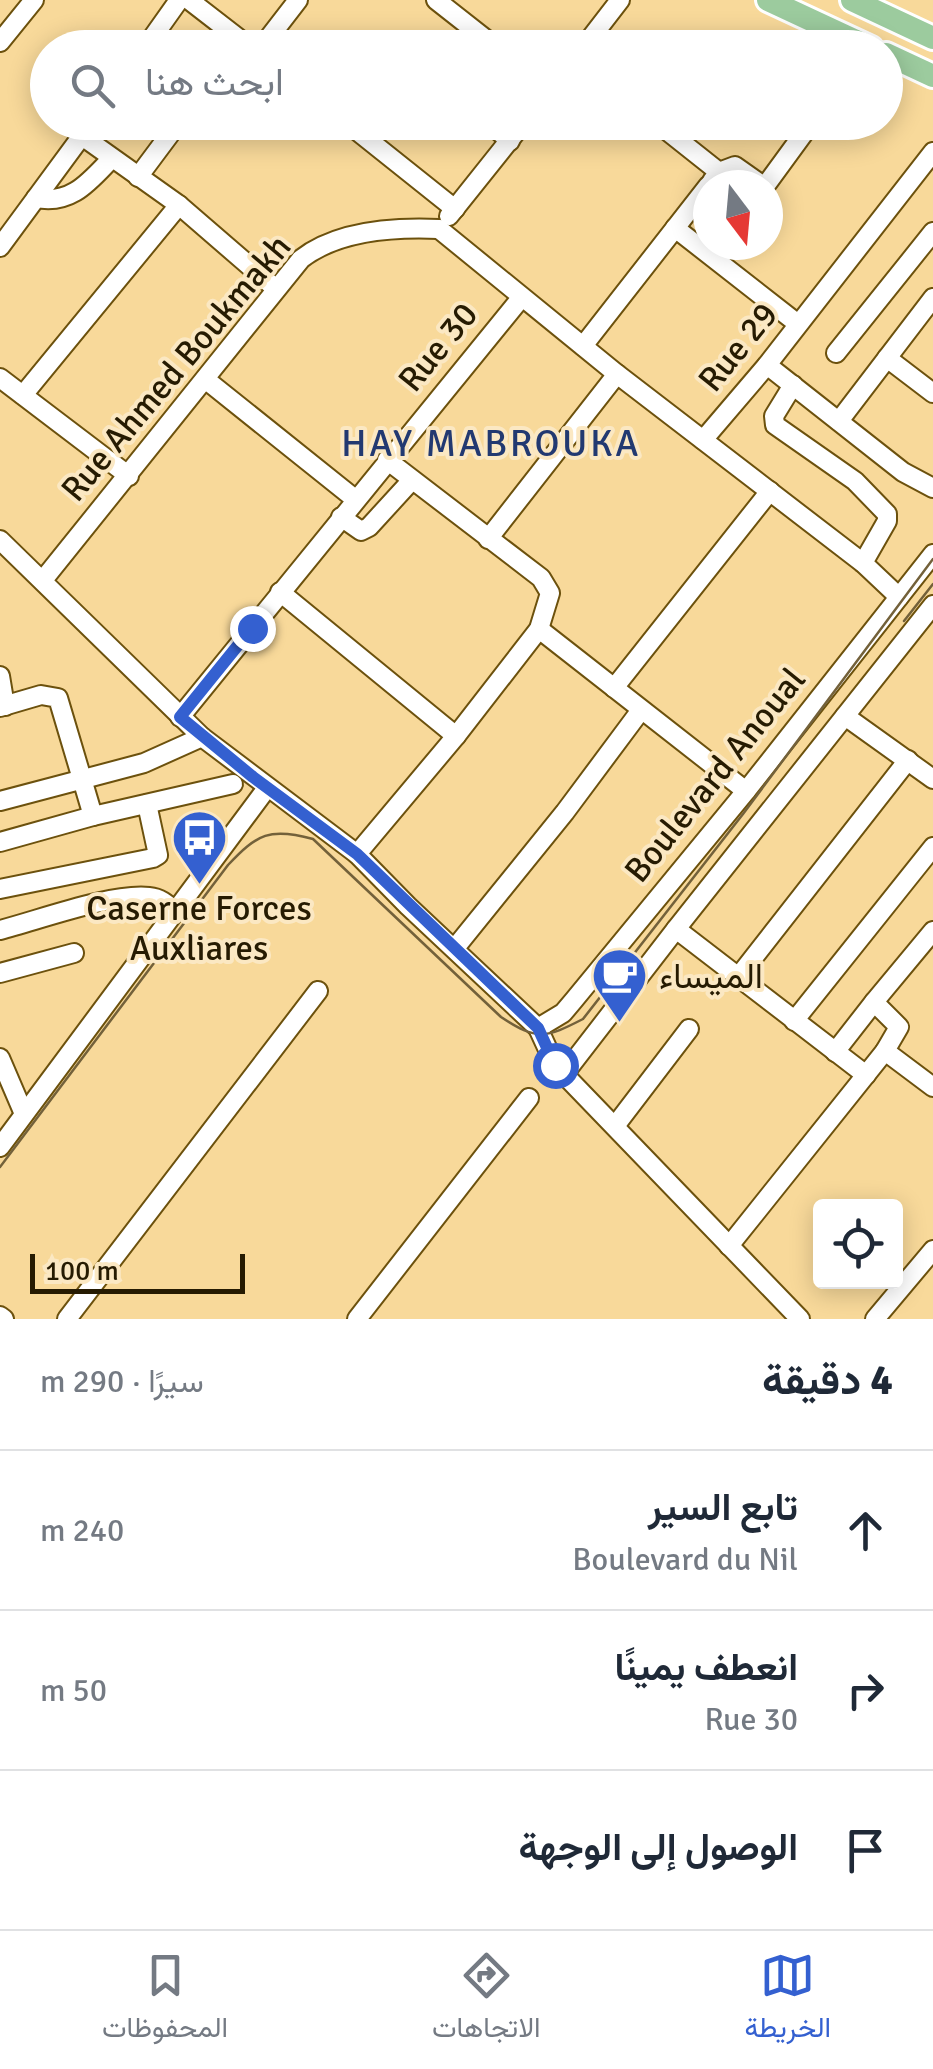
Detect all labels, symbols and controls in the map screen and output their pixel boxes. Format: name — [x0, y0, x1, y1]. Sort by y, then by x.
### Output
search box — [30, 30, 903, 140]
icon: search — [65, 58, 120, 113]
text: ابحث هنا — [145, 59, 284, 106]
north arrow — [693, 170, 783, 260]
street label: Rue Ahmed Boukmakh — [52, 226, 300, 510]
street label: Rue 30 — [389, 294, 487, 400]
street label: Rue 29 — [689, 294, 787, 400]
district label: HAY MABROUKA — [341, 420, 641, 467]
route end — [230, 606, 276, 652]
street label: Boulevard Anoual — [615, 659, 815, 891]
bus stop icon: Caserne Forces Auxliares — [169, 807, 229, 886]
place label: Caserne Forces Auxliares — [86, 887, 312, 970]
cafe icon: الميساء — [590, 946, 650, 1025]
place label: الميساء — [659, 955, 763, 998]
route start — [533, 1043, 579, 1089]
map controls — [813, 1199, 903, 1289]
button: locate — [813, 1199, 903, 1289]
scale bar — [30, 1249, 245, 1294]
text: 100 m — [45, 1254, 119, 1288]
text: 4 دقيقة — [762, 1355, 893, 1406]
text: سيرًا · 290 m — [40, 1362, 204, 1401]
text: تابع السير — [648, 1484, 798, 1531]
icon: ahead — [838, 1503, 893, 1558]
text: 240 m — [40, 1511, 124, 1550]
text: Boulevard du Nil — [572, 1540, 798, 1579]
text: انعطف يمينًا — [615, 1644, 798, 1691]
icon: right — [838, 1663, 893, 1718]
text: 50 m — [40, 1671, 107, 1710]
text: Rue 30 — [704, 1700, 798, 1739]
icon: arrive — [838, 1823, 893, 1878]
text: الوصول إلى الوجهة — [519, 1824, 798, 1871]
tab: المحفوظات — [102, 1948, 228, 2052]
tab: الاتجاهات — [432, 1948, 541, 2052]
tab: الخريطة — [744, 1948, 831, 2052]

